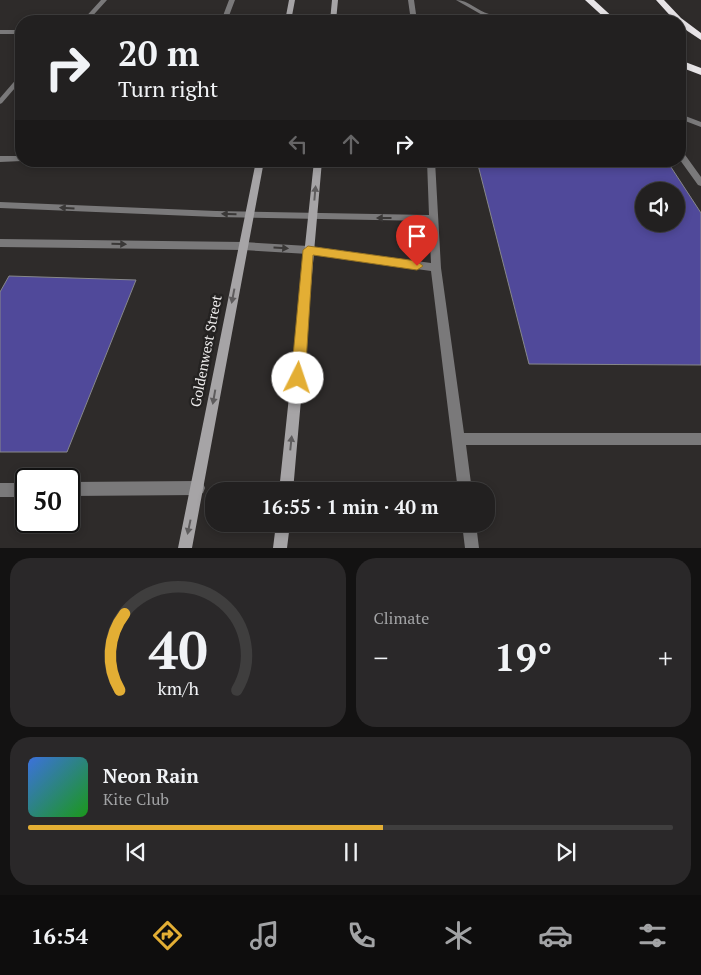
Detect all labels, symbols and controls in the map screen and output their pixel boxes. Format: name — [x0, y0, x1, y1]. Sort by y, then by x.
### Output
text: 20 m — [118, 30, 199, 76]
icon: right — [35, 35, 100, 100]
text: Turn right — [118, 74, 218, 103]
icon: left — [284, 130, 312, 158]
icon: ahead — [337, 130, 365, 158]
icon: right — [390, 130, 418, 158]
map controls — [635, 182, 685, 232]
button: sound — [635, 182, 685, 232]
one-way arrow — [311, 185, 319, 201]
one-way arrow — [58, 204, 74, 212]
one-way arrow — [221, 210, 237, 218]
one-way arrow — [376, 214, 392, 222]
pin — [396, 215, 438, 266]
icon: arrive — [403, 222, 431, 250]
one-way arrow — [111, 241, 127, 249]
one-way arrow — [273, 245, 289, 253]
one-way arrow — [229, 289, 237, 305]
street label: Goldenwest Street — [185, 292, 226, 409]
position arrow — [271, 351, 323, 403]
one-way arrow — [210, 389, 218, 404]
one-way arrow — [287, 434, 295, 450]
speed limit sign: 50 — [15, 468, 80, 533]
text: 16:55 · 1 min · 40 m — [261, 494, 439, 519]
one-way arrow — [185, 520, 193, 536]
text: Climate — [374, 607, 429, 629]
text: 40 — [148, 615, 207, 684]
text: 19° — [494, 632, 553, 682]
text: − — [374, 639, 388, 676]
text: + — [658, 639, 673, 676]
text: km/h — [157, 676, 199, 700]
text: Neon Rain — [103, 763, 199, 788]
text: Kite Club — [103, 788, 169, 810]
icon: previous — [122, 838, 150, 866]
icon: pause — [337, 838, 365, 866]
icon: next — [552, 838, 580, 866]
icon: directions — [150, 918, 185, 953]
icon: music — [247, 918, 282, 953]
icon: phone — [344, 918, 379, 953]
icon: climate — [441, 918, 476, 953]
icon: car — [538, 918, 573, 953]
icon: filters — [635, 918, 670, 953]
text: 16:54 — [31, 921, 88, 950]

